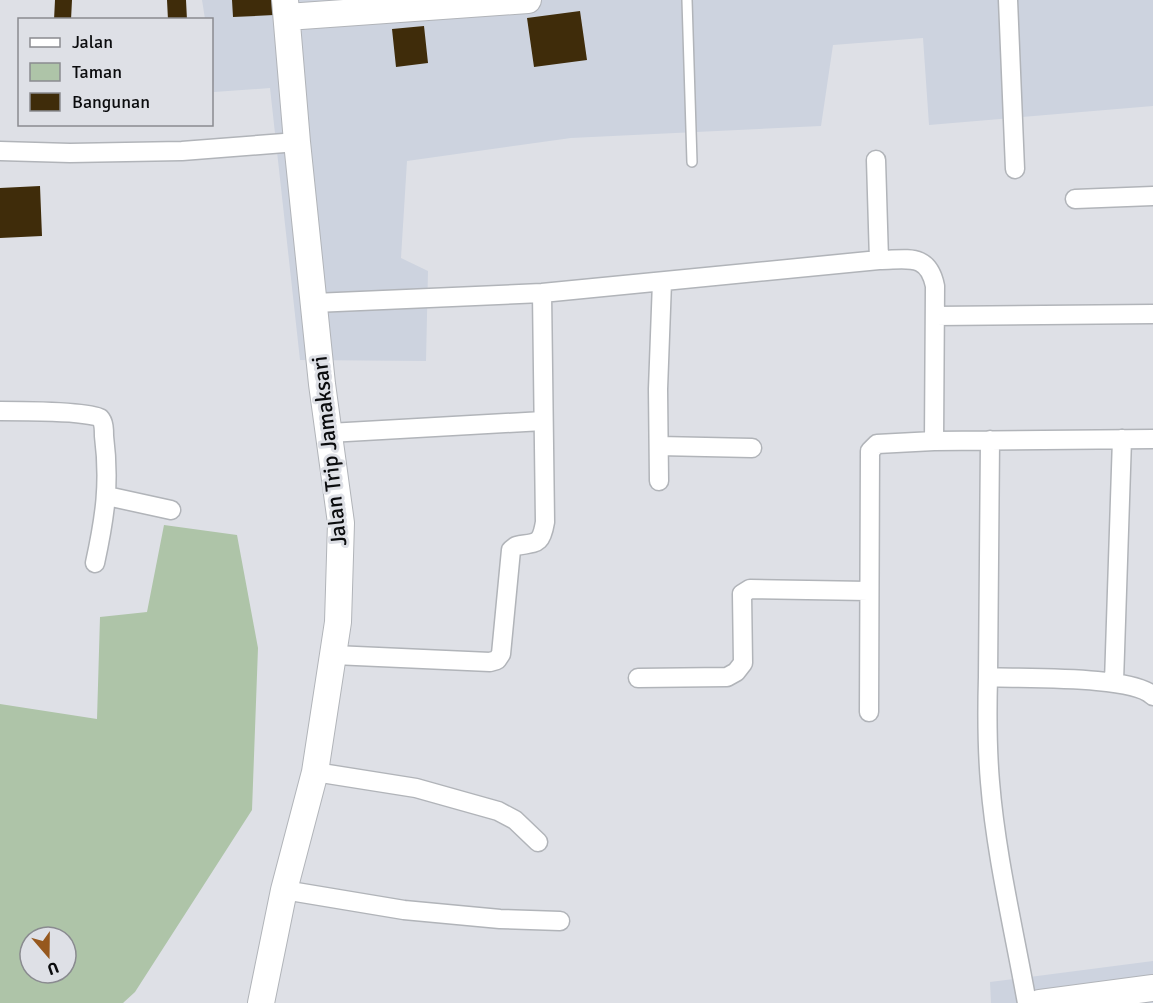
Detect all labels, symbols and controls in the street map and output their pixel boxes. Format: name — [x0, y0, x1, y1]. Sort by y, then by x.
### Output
legend — [18, 18, 213, 126]
text: Jalan — [72, 31, 113, 53]
text: Taman — [72, 61, 122, 83]
text: Bangunan — [72, 91, 150, 113]
street label: Jalan Trip Jamaksari — [306, 355, 352, 547]
north arrow — [18, 925, 78, 985]
text: U — [44, 957, 61, 979]

